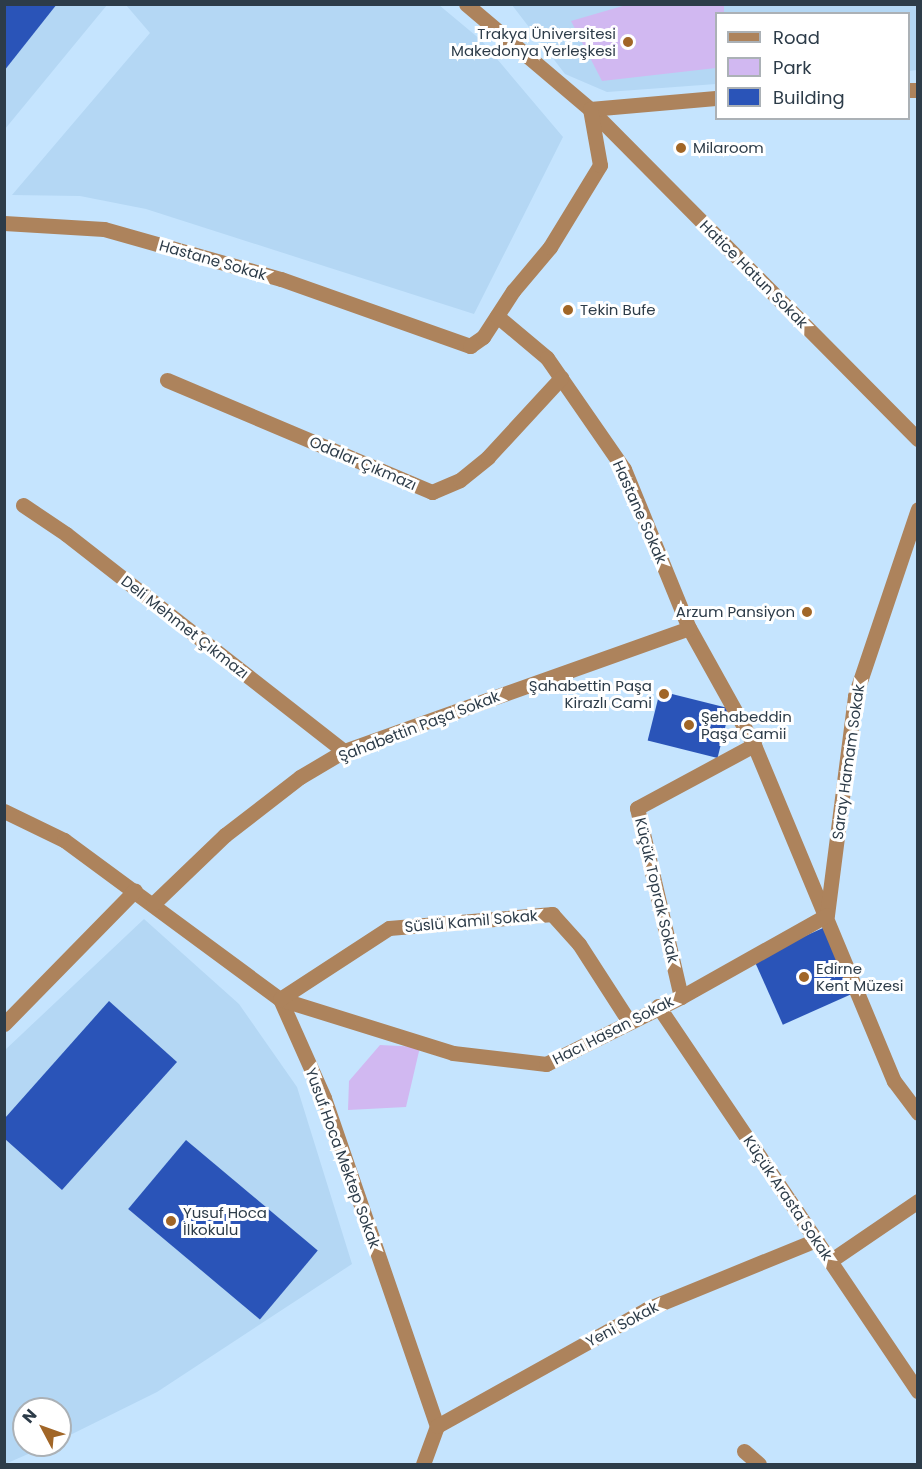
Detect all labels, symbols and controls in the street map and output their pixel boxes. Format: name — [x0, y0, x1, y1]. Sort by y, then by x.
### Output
legend — [715, 12, 910, 120]
place label: Trakya Üniversitesi Makedonya Yerleşkesi — [451, 24, 616, 59]
text: Road — [773, 25, 820, 50]
marker: Trakya Üniversitesi Makedonya Yerleşkesi — [621, 35, 635, 49]
text: Park — [773, 55, 812, 80]
text: Building — [773, 85, 845, 110]
place label: Milaroom — [693, 139, 764, 157]
marker: Milaroom — [674, 141, 688, 155]
street label: Hatice Hatun Sokak — [696, 216, 812, 332]
street label: Hastane Sokak — [157, 236, 269, 284]
place label: Tekin Bufe — [580, 301, 655, 319]
marker: Tekin Bufe — [561, 303, 575, 317]
street label: Odalar Çıkmazı — [307, 432, 419, 494]
street label: Hastane Sokak — [609, 458, 671, 566]
street label: Deli Mehmet Çıkmazı — [118, 572, 252, 682]
place label: Arzum Pansiyon — [676, 603, 795, 621]
marker: Arzum Pansiyon — [800, 605, 814, 619]
place label: Şahabettin Paşa Kirazlı Cami — [529, 676, 652, 711]
street label: Saray Hamam Sokak — [828, 683, 868, 841]
street label: Şahabettin Paşa Sokak — [336, 687, 502, 765]
marker: Şahabettin Paşa Kirazlı Cami — [657, 687, 671, 701]
place label: Şehabeddin Paşa Camii — [701, 707, 792, 742]
marker: Şehabeddin Paşa Camii — [682, 718, 696, 732]
street label: Küçük Toprak Sokak — [632, 816, 682, 964]
street label: Süslü Kamil Sokak — [404, 906, 538, 936]
place label: Edirne Kent Müzesi — [816, 959, 904, 994]
marker: Edirne Kent Müzesi — [797, 970, 811, 984]
street label: Hacı Hasan Sokak — [549, 992, 677, 1068]
street label: Yusuf Hoca Mektep Sokak — [302, 1065, 384, 1251]
street label: Küçük Arasta Sokak — [740, 1132, 836, 1264]
place label: Yusuf Hoca İlkokulu — [183, 1203, 267, 1238]
marker: Yusuf Hoca İlkokulu — [164, 1214, 178, 1228]
street label: Yeni Sokak — [583, 1297, 661, 1351]
north arrow — [12, 1397, 72, 1457]
text: N — [17, 1404, 42, 1428]

